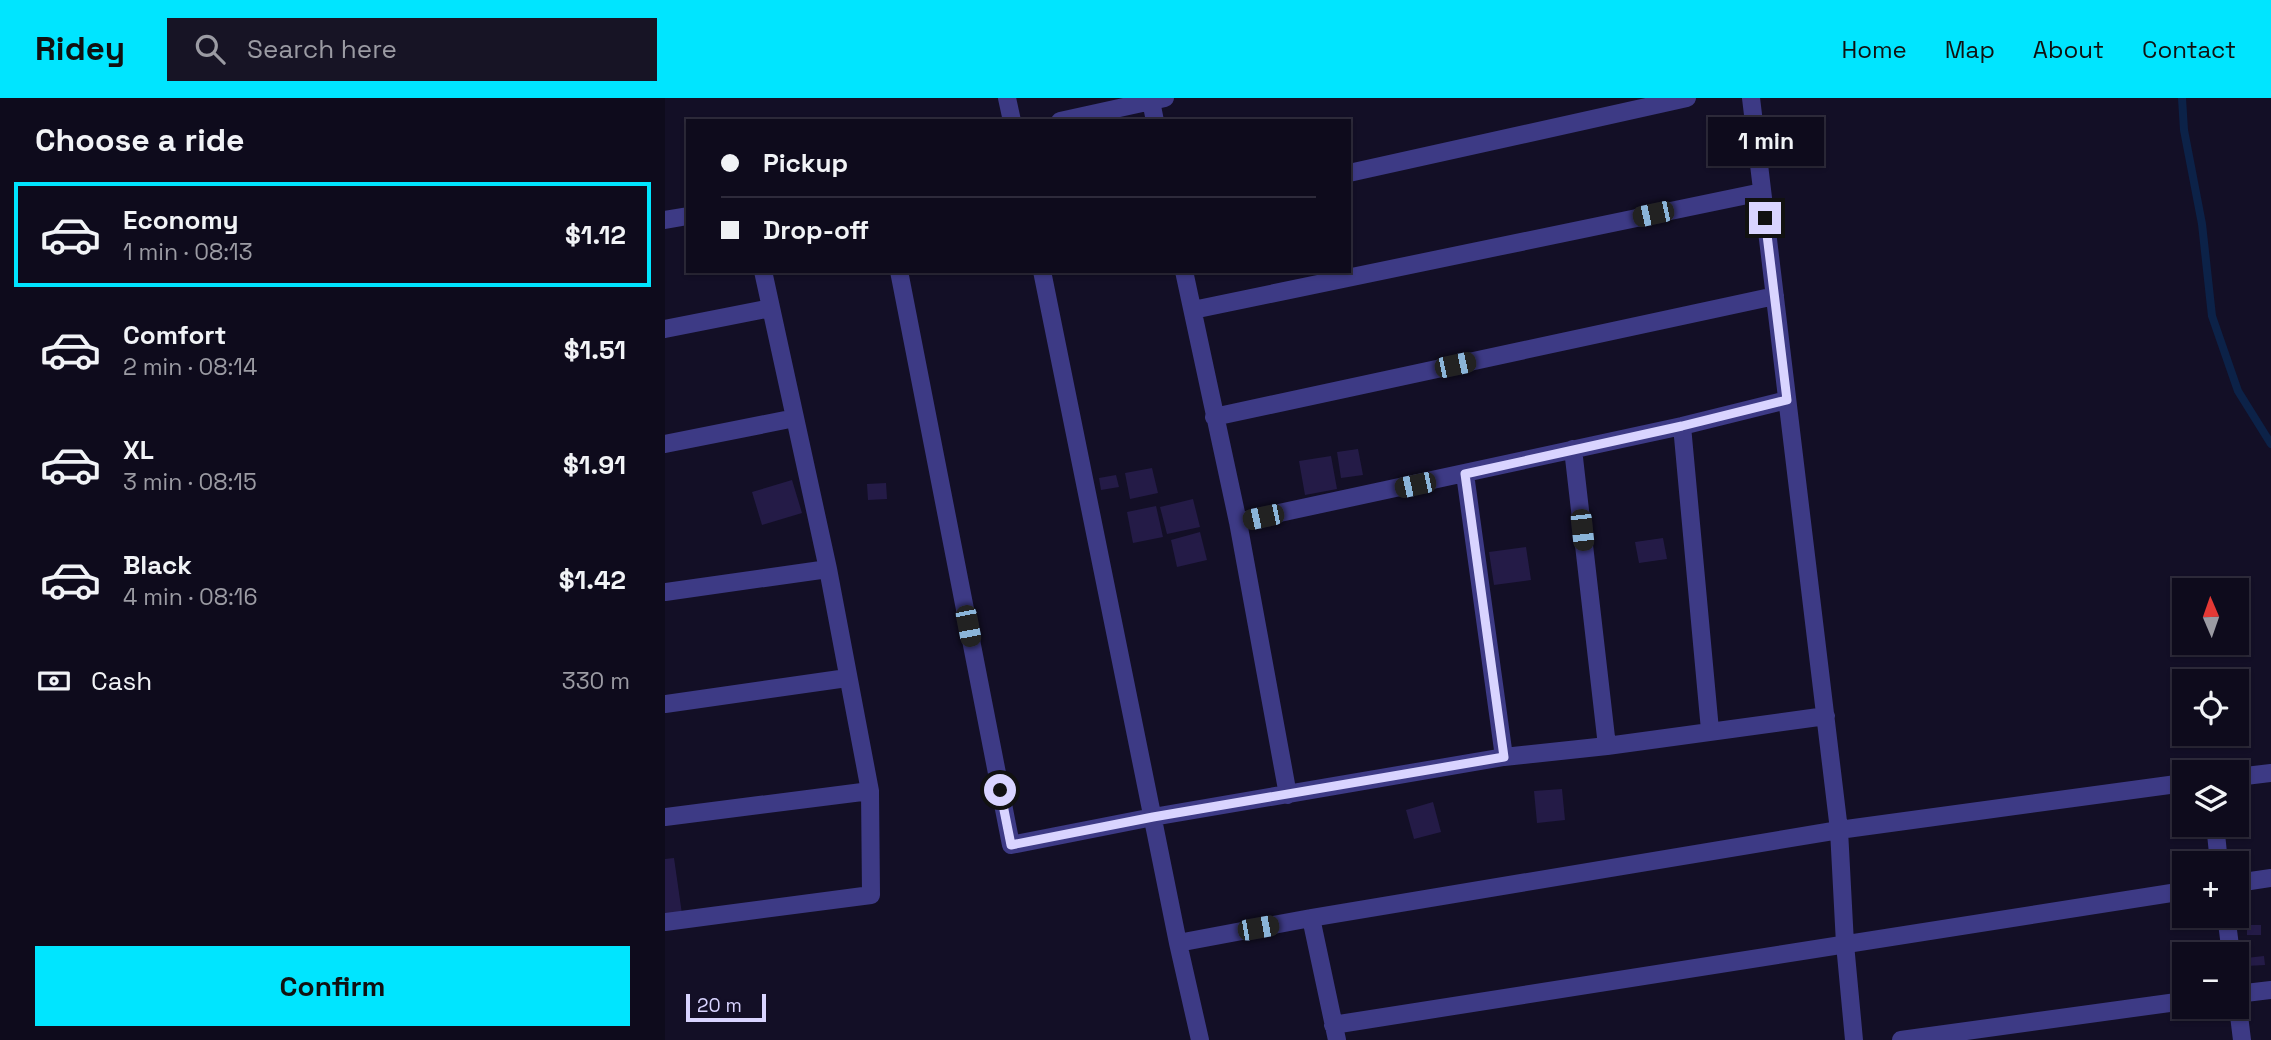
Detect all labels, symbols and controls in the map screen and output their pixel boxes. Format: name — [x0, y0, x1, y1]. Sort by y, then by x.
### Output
search box — [167, 18, 657, 81]
text: Ridey — [35, 28, 125, 70]
icon: search — [191, 30, 229, 68]
text: Search here — [247, 32, 397, 66]
text: Home — [1841, 34, 1907, 65]
text: Map — [1945, 34, 1995, 65]
text: About — [2033, 34, 2104, 65]
text: Contact — [2142, 34, 2236, 65]
callout: 1 min — [1707, 116, 1823, 166]
text: Choose a ride — [35, 120, 245, 160]
text: 1 min — [1738, 126, 1794, 156]
text: Pickup — [763, 146, 848, 180]
car — [1631, 199, 1676, 229]
route end — [1749, 202, 1781, 234]
icon: car — [39, 203, 102, 266]
text: Economy — [123, 203, 239, 237]
text: Drop-off — [763, 213, 869, 247]
text: $1.12 — [565, 218, 626, 252]
text: 1 min · 08:13 — [123, 237, 253, 267]
icon: car — [39, 318, 102, 381]
text: Comfort — [123, 318, 226, 352]
text: $1.51 — [564, 333, 626, 367]
car — [1433, 350, 1478, 380]
text: 2 min · 08:14 — [123, 352, 257, 382]
icon: car — [39, 433, 102, 496]
text: XL — [123, 433, 154, 467]
text: $1.91 — [563, 448, 626, 482]
text: 3 min · 08:15 — [123, 467, 257, 497]
car — [1393, 470, 1438, 500]
car — [1241, 502, 1286, 532]
car — [1570, 508, 1595, 552]
icon: car — [39, 548, 102, 611]
text: Black — [123, 548, 192, 582]
text: $1.42 — [559, 563, 626, 597]
north arrow — [2172, 578, 2249, 654]
map controls — [2172, 578, 2249, 1019]
text: 4 min · 08:16 — [123, 582, 258, 612]
car — [954, 603, 983, 649]
icon: cash — [35, 662, 73, 700]
text: Cash — [91, 664, 152, 698]
text: 330 m — [562, 666, 630, 696]
button: locate — [2172, 669, 2249, 746]
button: layers — [2172, 760, 2249, 837]
route start — [984, 774, 1016, 806]
button: + — [2172, 851, 2249, 928]
car — [1236, 914, 1281, 942]
button: − — [2172, 942, 2249, 1019]
button: Confirm — [35, 946, 630, 1026]
scale bar — [686, 991, 767, 1023]
text: 20 m — [697, 993, 742, 1018]

